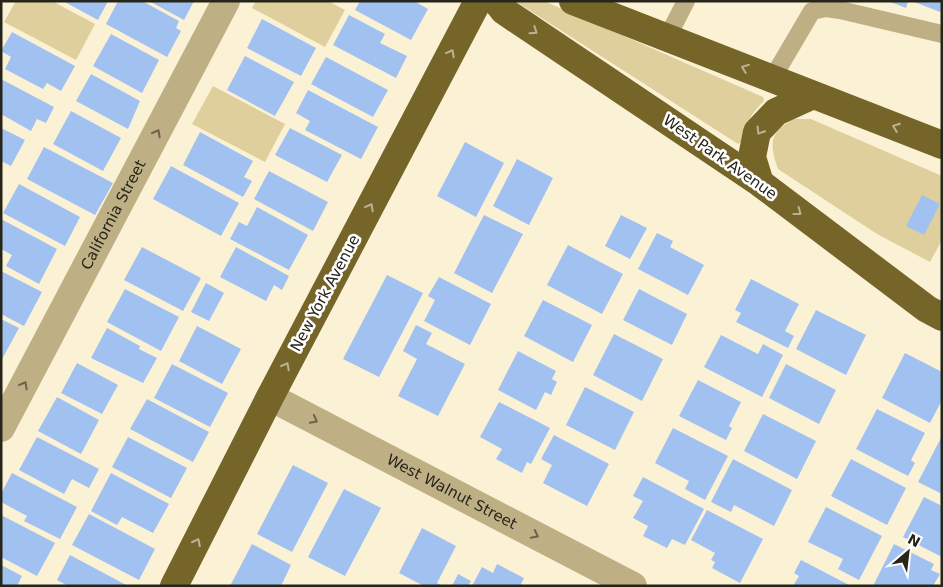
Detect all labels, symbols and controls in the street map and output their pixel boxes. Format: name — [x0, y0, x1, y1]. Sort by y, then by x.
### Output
one-way arrow — [528, 25, 538, 34]
one-way arrow — [445, 50, 455, 59]
one-way arrow — [741, 64, 750, 74]
street label: West Park Avenue — [660, 111, 780, 203]
one-way arrow — [893, 123, 901, 133]
one-way arrow — [757, 126, 767, 135]
one-way arrow — [151, 129, 161, 138]
street label: California Street — [77, 157, 150, 273]
one-way arrow — [364, 203, 374, 212]
one-way arrow — [792, 206, 802, 215]
street label: New York Avenue — [287, 232, 363, 354]
one-way arrow — [280, 363, 290, 372]
one-way arrow — [18, 381, 28, 390]
one-way arrow — [308, 414, 317, 424]
street label: West Walnut Street — [384, 450, 520, 533]
north arrow — [883, 527, 933, 577]
one-way arrow — [530, 529, 539, 539]
text: N — [905, 531, 923, 550]
one-way arrow — [191, 538, 201, 547]

